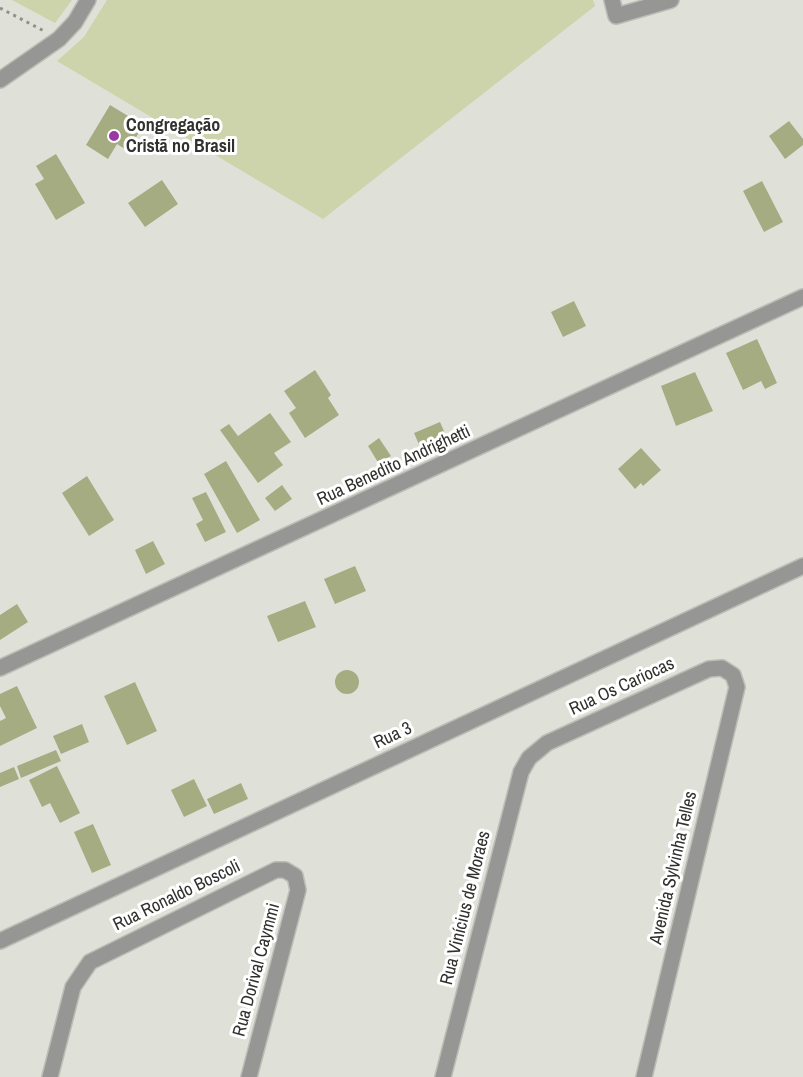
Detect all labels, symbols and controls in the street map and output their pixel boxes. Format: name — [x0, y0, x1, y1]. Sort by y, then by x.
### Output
place label: Congregação Cristã no Brasil — [126, 115, 235, 158]
marker: Congregação Cristã no Brasil — [107, 129, 121, 143]
street label: Rua Benedito Andrighetti — [314, 421, 474, 511]
street label: Rua Os Cariocas — [566, 653, 678, 721]
street label: Rua 3 — [371, 718, 415, 754]
street label: Avenida Sylvinha Telles — [646, 789, 702, 947]
street label: Rua Vinícius de Moraes — [436, 829, 496, 987]
street label: Rua Ronaldo Boscoli — [110, 856, 244, 936]
street label: Rua Dorival Caymmi — [229, 901, 285, 1039]

